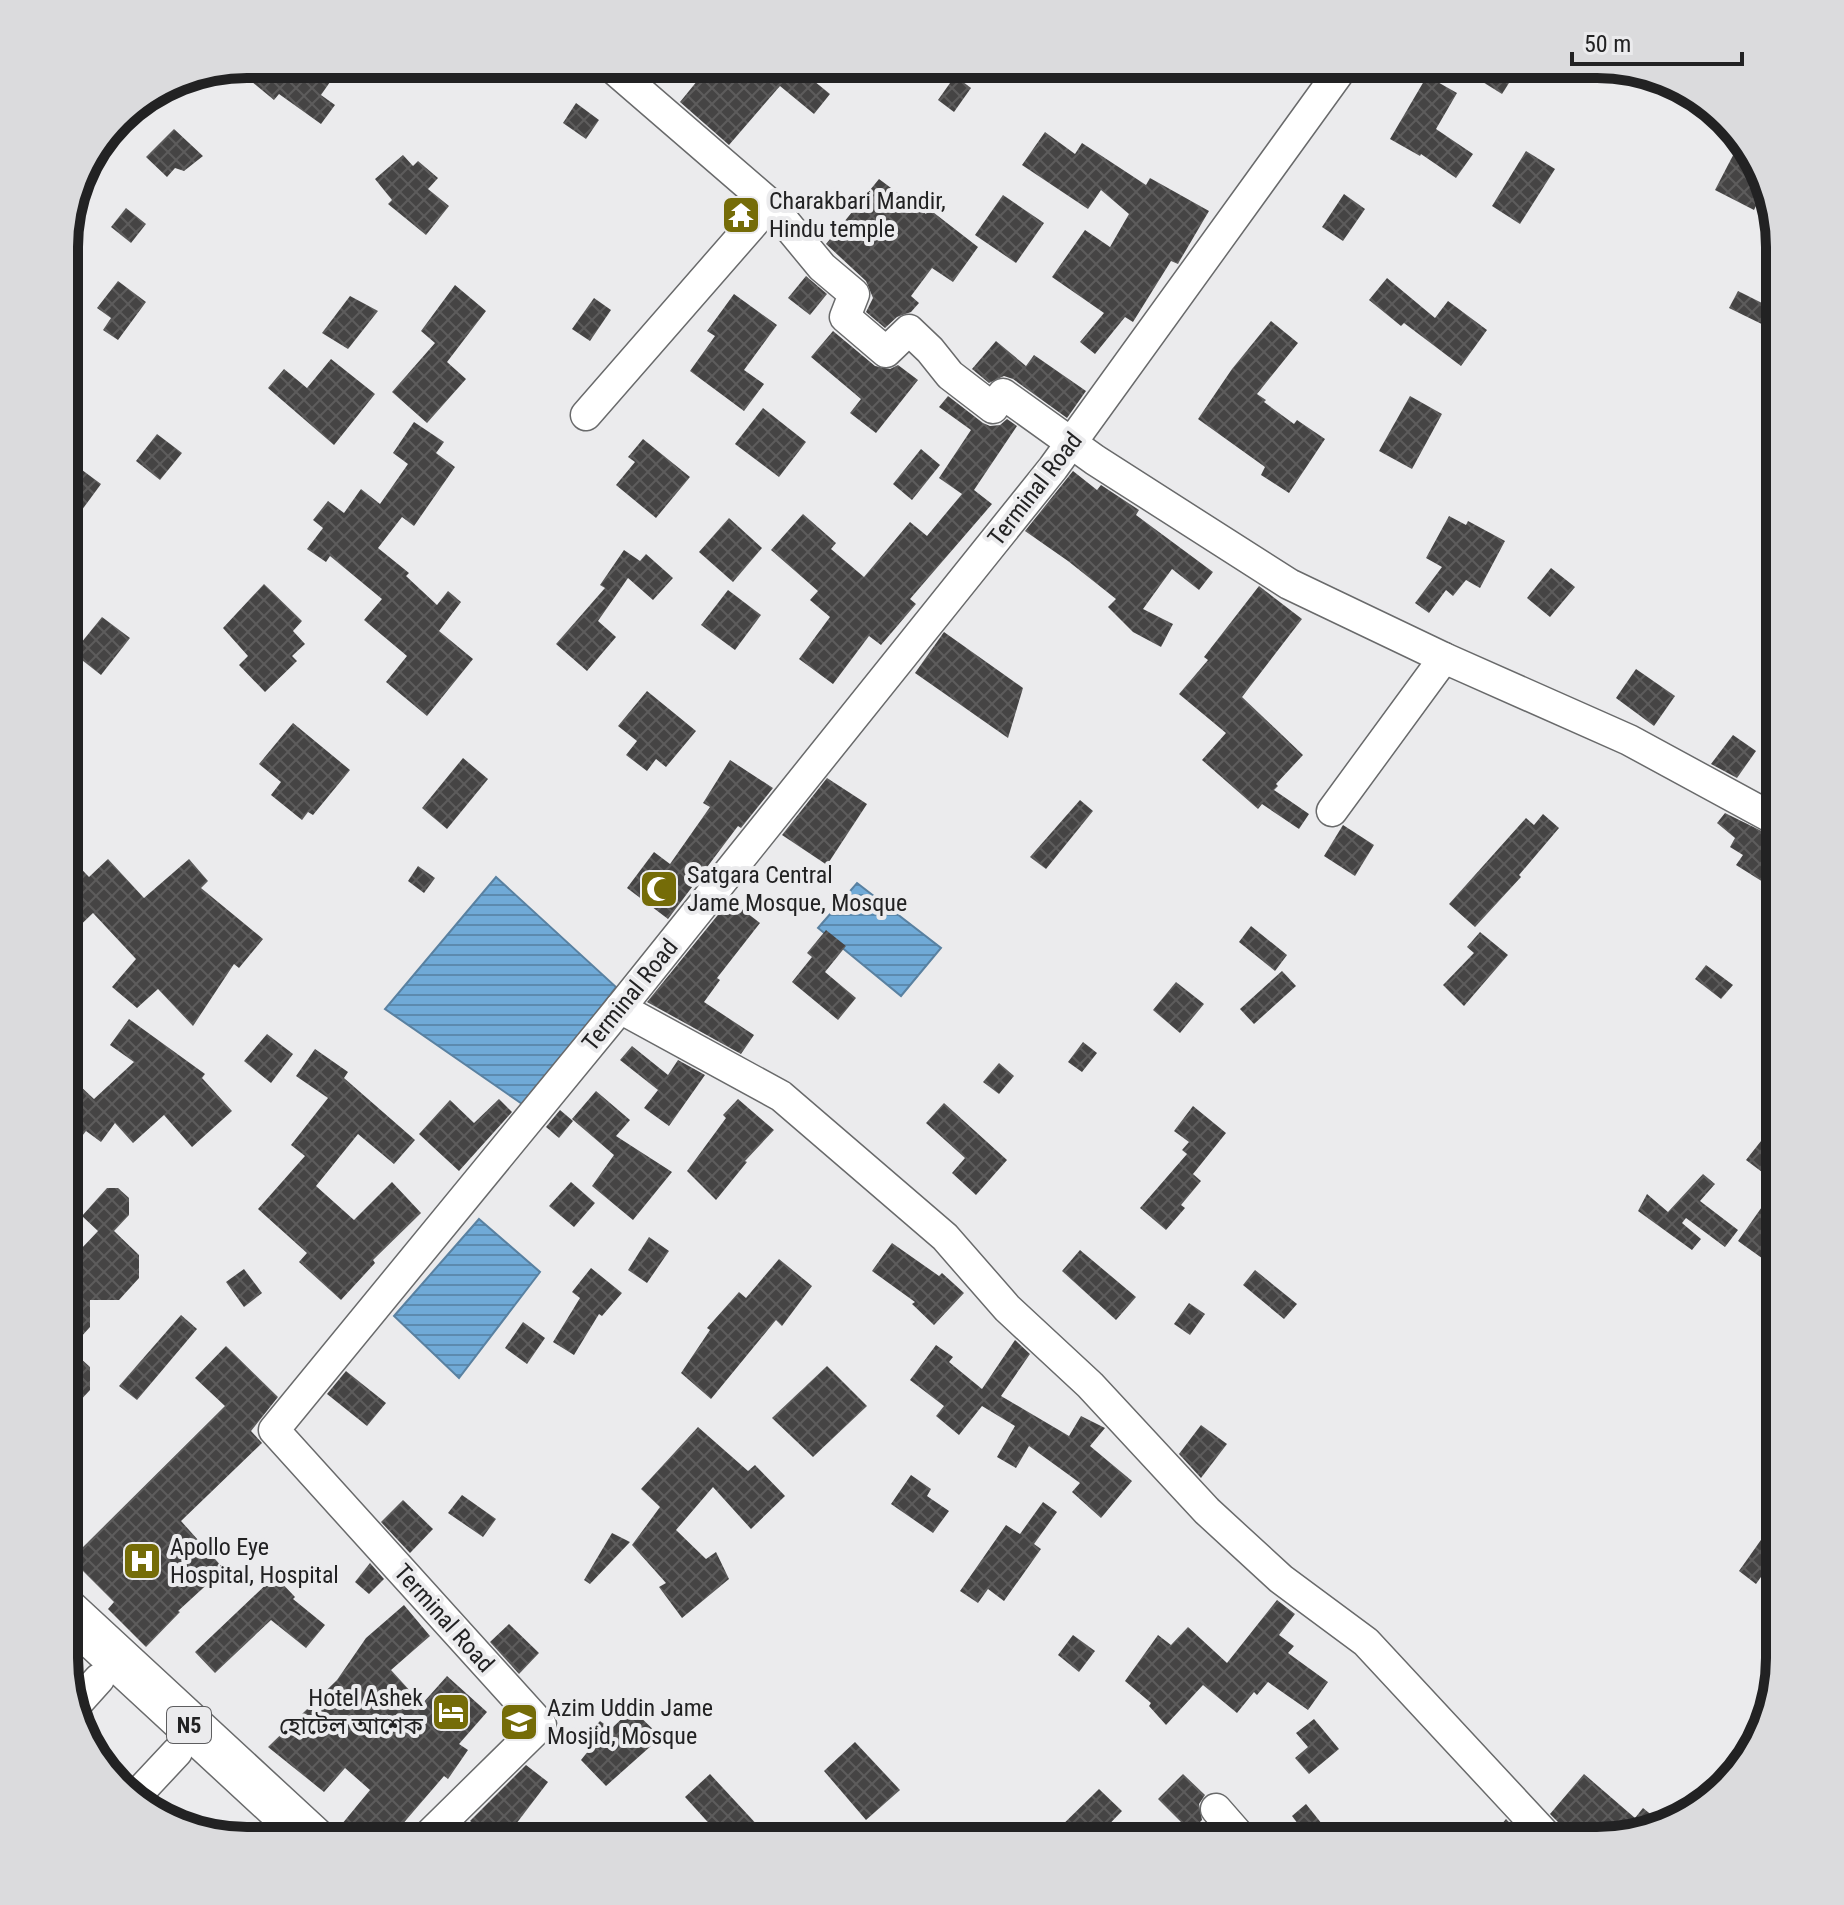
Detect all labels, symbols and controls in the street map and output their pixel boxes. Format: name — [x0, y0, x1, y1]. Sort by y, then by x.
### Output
scale bar — [1572, 16, 1742, 66]
text: 50 m — [1584, 30, 1631, 58]
place label: Charakbari Mandir, Hindu temple — [769, 187, 946, 243]
temple icon: Charakbari Mandir, Hindu temple — [720, 194, 762, 236]
street label: Terminal Road — [982, 427, 1088, 551]
place label: Satgara Central Jame Mosque, Mosque — [687, 861, 907, 917]
mosque icon: Satgara Central Jame Mosque, Mosque — [638, 868, 680, 910]
street label: Terminal Road — [576, 933, 684, 1057]
place label: Apollo Eye Hospital, Hospital — [170, 1533, 339, 1589]
hospital icon: Apollo Eye Hospital, Hospital — [121, 1540, 163, 1582]
street label: Terminal Road — [388, 1558, 500, 1678]
place label: Hotel Ashek হোটেল আশেক — [279, 1684, 424, 1740]
hotel icon: Hotel Ashek হোটেল আশেক — [430, 1691, 472, 1733]
place label: Azim Uddin Jame Mosjid, Mosque — [547, 1694, 713, 1750]
school or university icon: Azim Uddin Jame Mosjid, Mosque — [498, 1701, 540, 1743]
road number: N5 — [167, 1707, 211, 1743]

